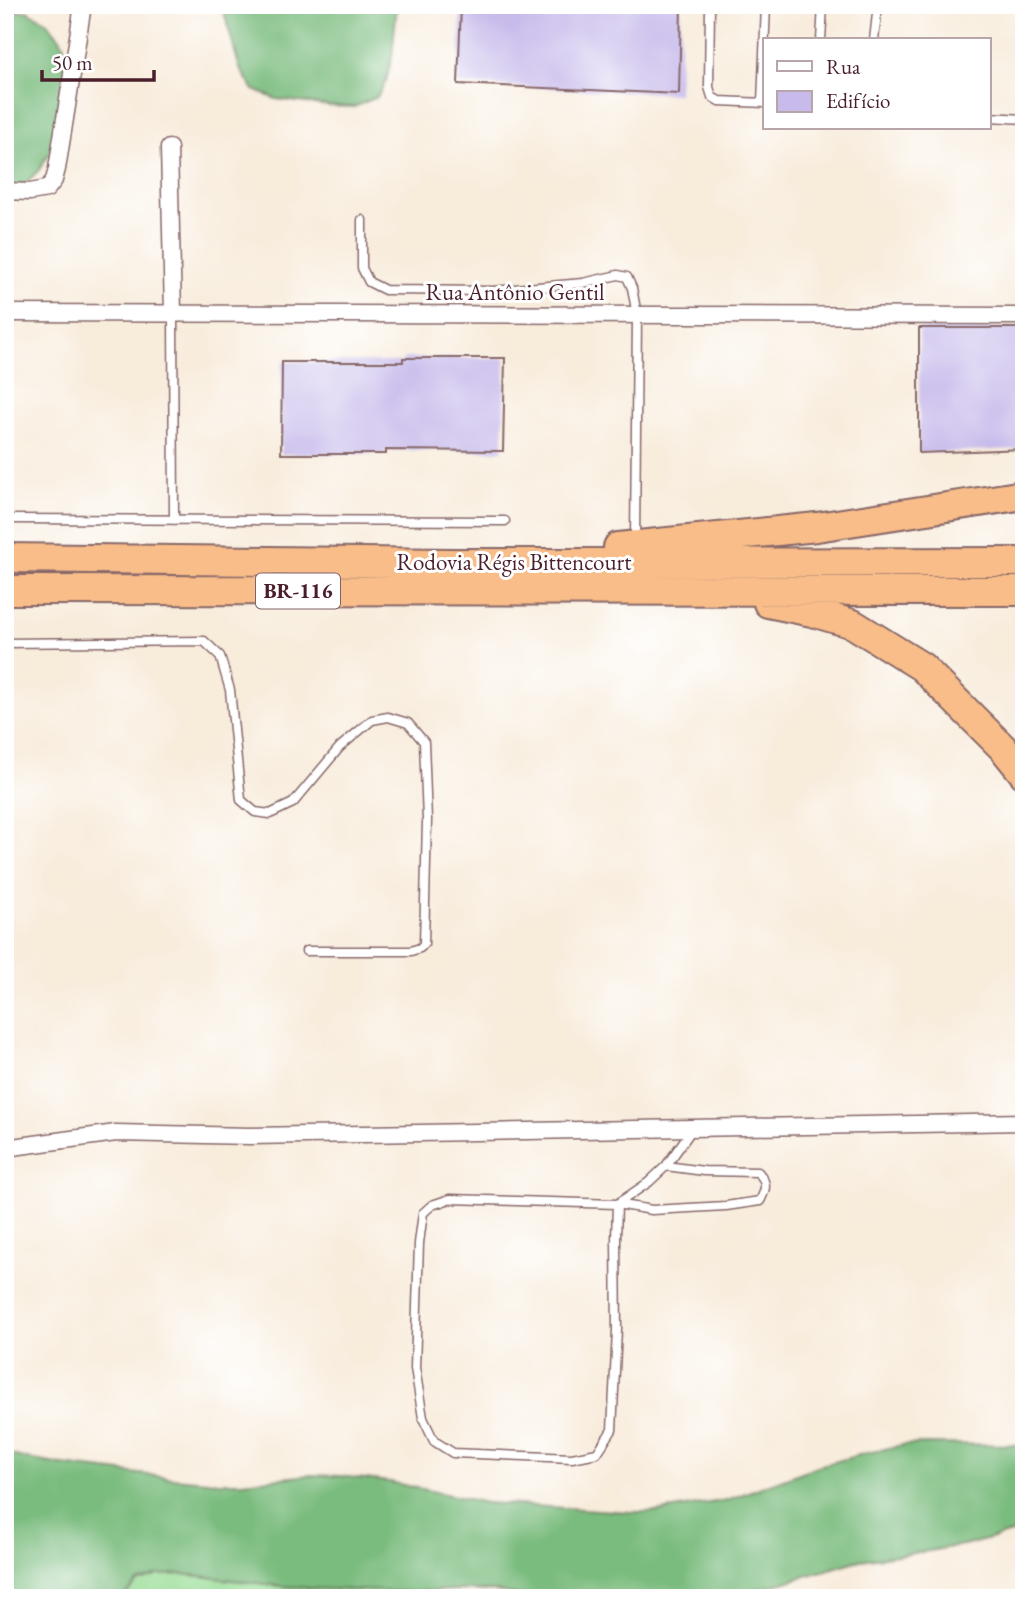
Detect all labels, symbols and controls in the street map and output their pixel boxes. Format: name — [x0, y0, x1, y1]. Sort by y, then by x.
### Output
scale bar — [42, 38, 154, 82]
legend — [763, 38, 990, 130]
text: 50 m — [52, 49, 93, 76]
text: Rua — [826, 53, 861, 80]
text: Edifício — [826, 87, 890, 114]
street label: Rua Antônio Gentil — [426, 277, 605, 307]
street label: Rodovia Régis Bittencourt — [397, 547, 632, 577]
road number: BR-116 — [256, 574, 340, 608]

